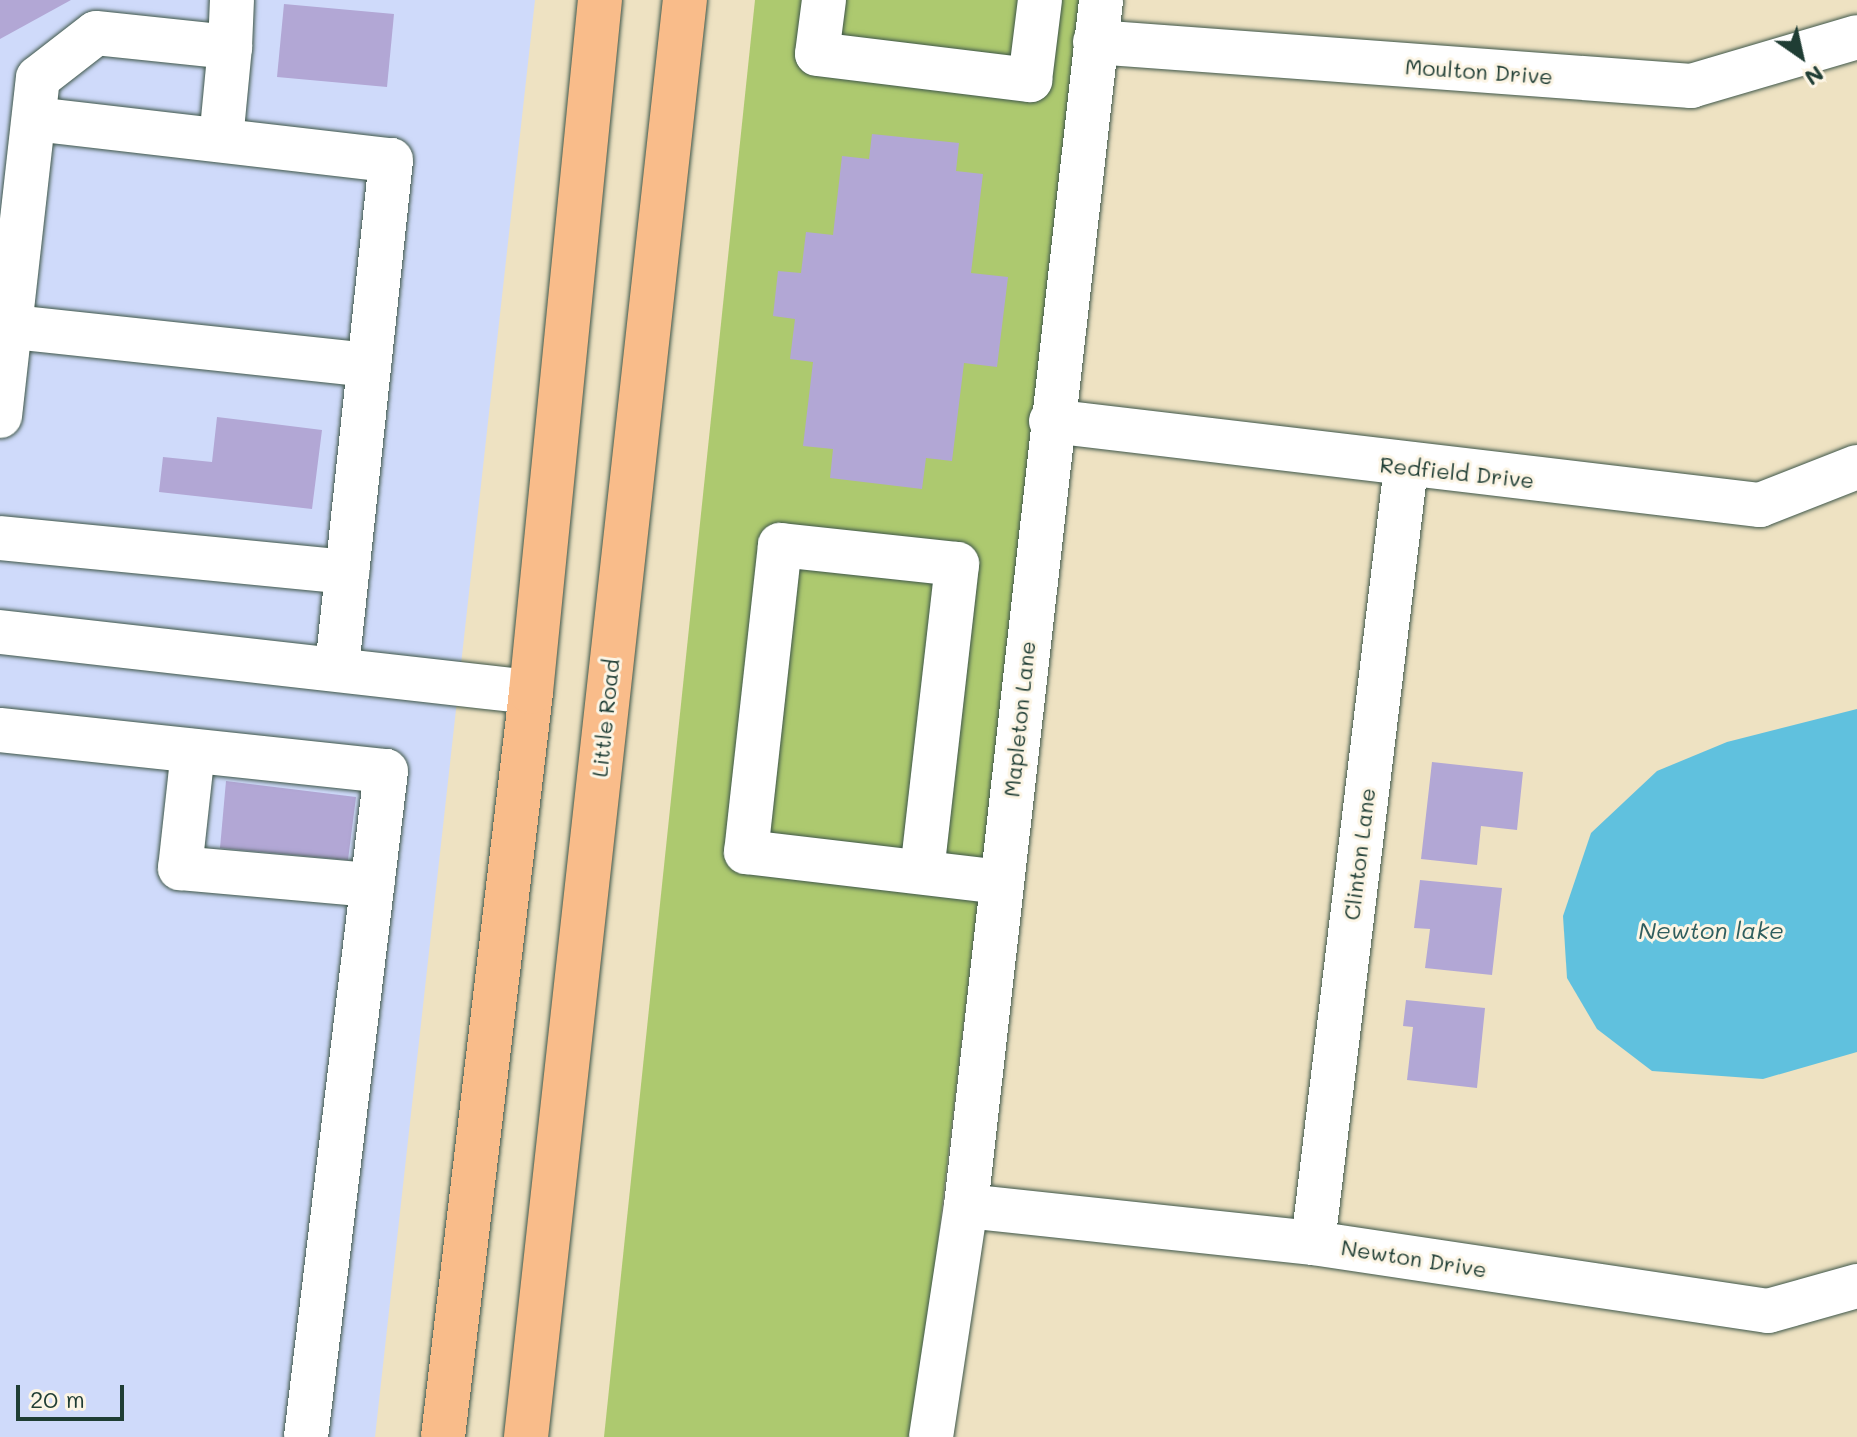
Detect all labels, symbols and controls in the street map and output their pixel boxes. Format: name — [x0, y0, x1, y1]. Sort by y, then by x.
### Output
north arrow — [1761, 16, 1841, 96]
street label: Moulton Drive — [1404, 53, 1554, 89]
text: N — [1800, 60, 1830, 93]
street label: Redfield Drive — [1378, 451, 1536, 493]
street label: Mapleton Lane — [998, 640, 1040, 798]
street label: Little Road — [586, 658, 624, 778]
street label: Clinton Lane — [1338, 786, 1380, 922]
water label: Newton lake — [1638, 916, 1784, 944]
street label: Newton Drive — [1339, 1233, 1489, 1283]
scale bar — [20, 1369, 128, 1419]
text: 20 m — [30, 1383, 85, 1414]

